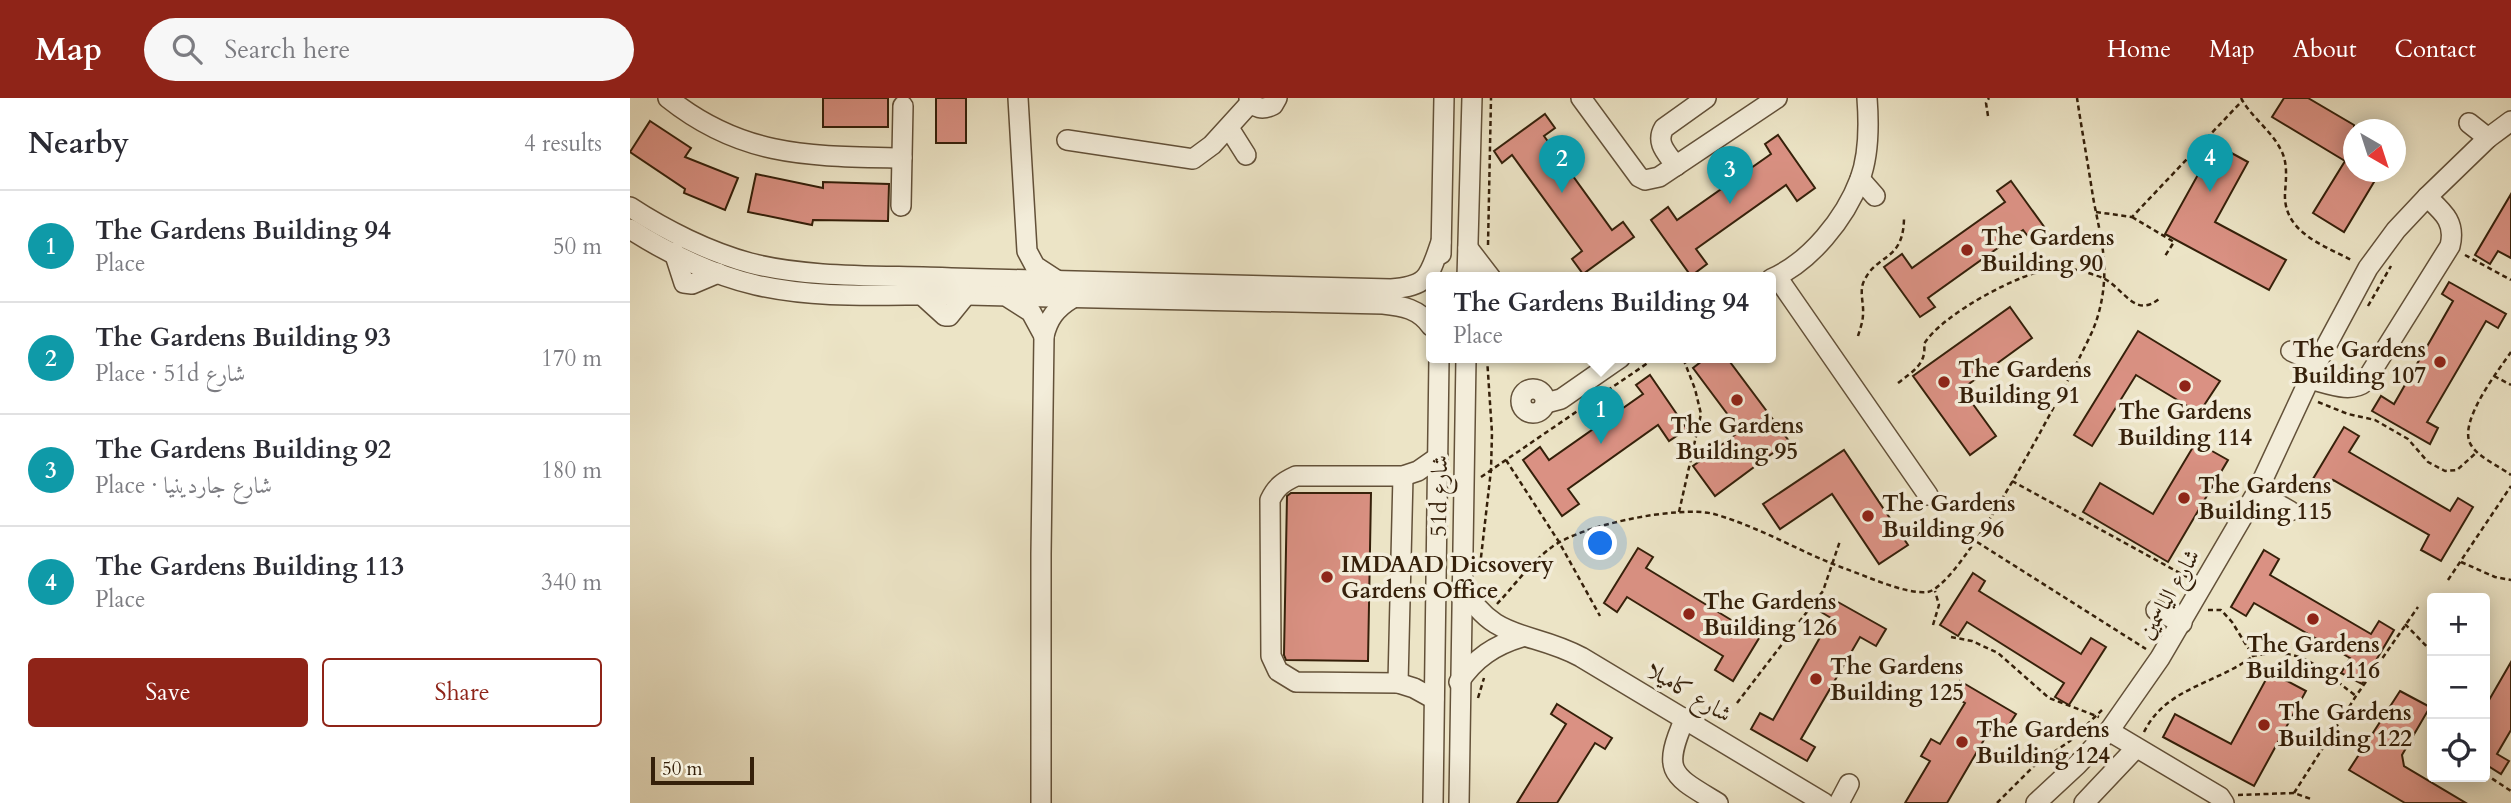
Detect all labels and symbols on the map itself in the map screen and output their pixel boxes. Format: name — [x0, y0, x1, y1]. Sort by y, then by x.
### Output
north arrow — [2343, 119, 2406, 182]
pin: 4 — [2187, 134, 2233, 192]
pin: 2 — [1539, 135, 1585, 193]
pin: 3 — [1707, 146, 1753, 204]
place label: The Gardens Building 90 — [1981, 222, 2115, 279]
marker: The Gardens Building 90 — [1959, 242, 1975, 258]
place label: The Gardens Building 107 — [2292, 334, 2426, 391]
place label: The Gardens Building 91 — [1958, 354, 2092, 411]
marker: The Gardens Building 107 — [2432, 354, 2448, 370]
marker: The Gardens Building 91 — [1936, 374, 1952, 390]
marker: The Gardens Building 114 — [2177, 378, 2193, 394]
pin: 1 — [1578, 386, 1624, 444]
marker: The Gardens Building 95 — [1729, 392, 1745, 408]
place label: The Gardens Building 114 — [2118, 396, 2252, 453]
place label: The Gardens Building 95 — [1670, 410, 1804, 467]
street label: 51d شارع — [1423, 455, 1459, 537]
place label: The Gardens Building 115 — [2198, 470, 2332, 527]
place label: The Gardens Building 96 — [1882, 488, 2016, 545]
marker: The Gardens Building 115 — [2176, 490, 2192, 506]
marker: The Gardens Building 96 — [1860, 508, 1876, 524]
your location — [1583, 526, 1617, 560]
street label: شارع الياسمين — [2131, 543, 2211, 647]
place label: IMDAAD Dicsovery Gardens Office — [1341, 549, 1554, 606]
marker: IMDAAD Dicsovery Gardens Office — [1319, 569, 1335, 585]
place label: The Gardens Building 126 — [1703, 586, 1837, 643]
marker: The Gardens Building 126 — [1681, 606, 1697, 622]
marker: The Gardens Building 116 — [2305, 611, 2321, 627]
place label: The Gardens Building 116 — [2246, 629, 2380, 686]
place label: The Gardens Building 125 — [1830, 651, 1964, 708]
street label: شارع كاميلا — [1639, 654, 1737, 733]
marker: The Gardens Building 125 — [1808, 671, 1824, 687]
place label: The Gardens Building 122 — [2278, 697, 2412, 754]
place label: The Gardens Building 124 — [1976, 714, 2110, 771]
marker: The Gardens Building 122 — [2256, 717, 2272, 733]
marker: The Gardens Building 124 — [1954, 734, 1970, 750]
scale bar — [651, 754, 754, 786]

